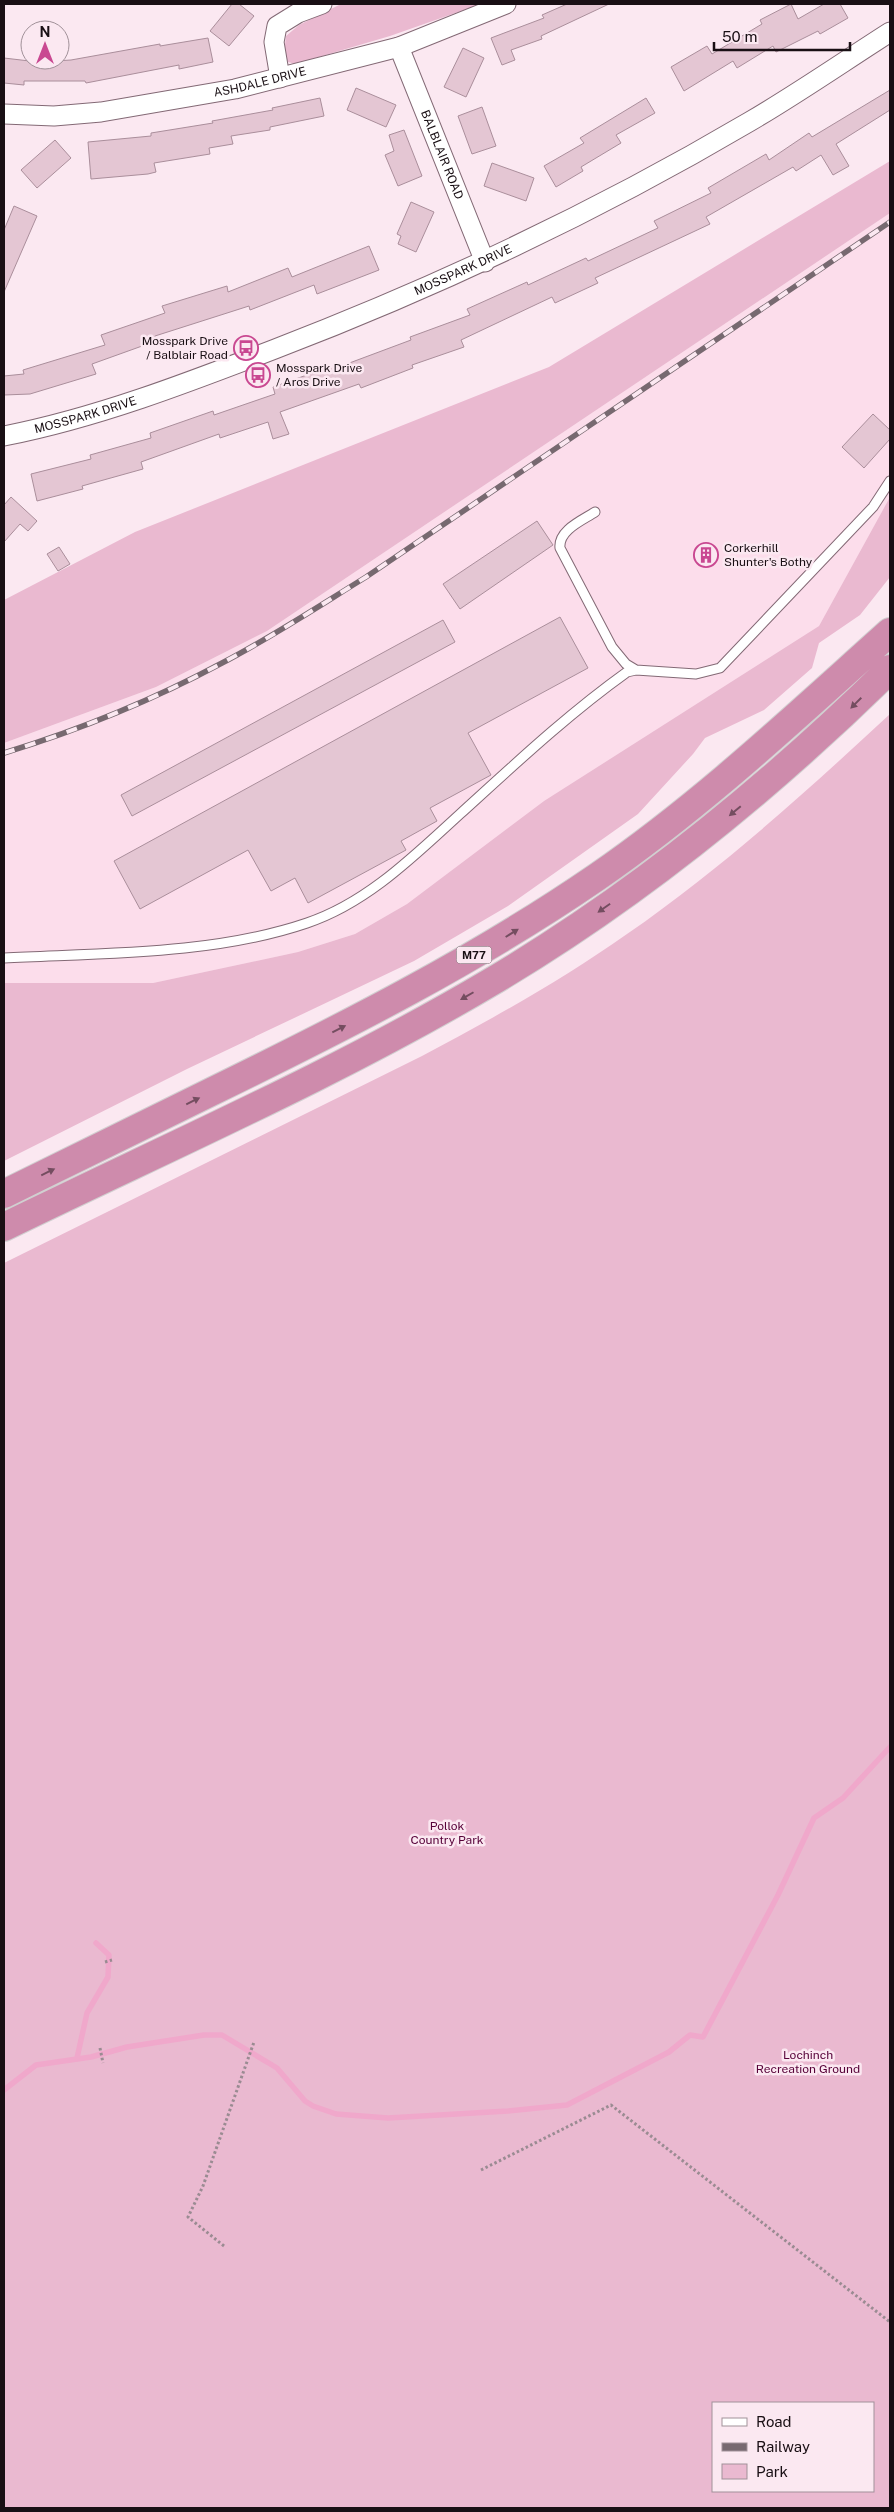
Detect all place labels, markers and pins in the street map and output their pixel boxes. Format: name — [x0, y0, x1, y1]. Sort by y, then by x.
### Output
place label: Mosspark Drive / Balblair Road — [142, 334, 228, 362]
bus stop icon: Mosspark Drive / Balblair Road — [233, 335, 259, 361]
place label: Mosspark Drive / Aros Drive — [276, 361, 362, 389]
bus stop icon: Mosspark Drive / Aros Drive — [245, 362, 271, 388]
place label: Corkerhill Shunter's Bothy — [724, 541, 813, 569]
building icon: Corkerhill Shunter's Bothy — [693, 542, 719, 568]

